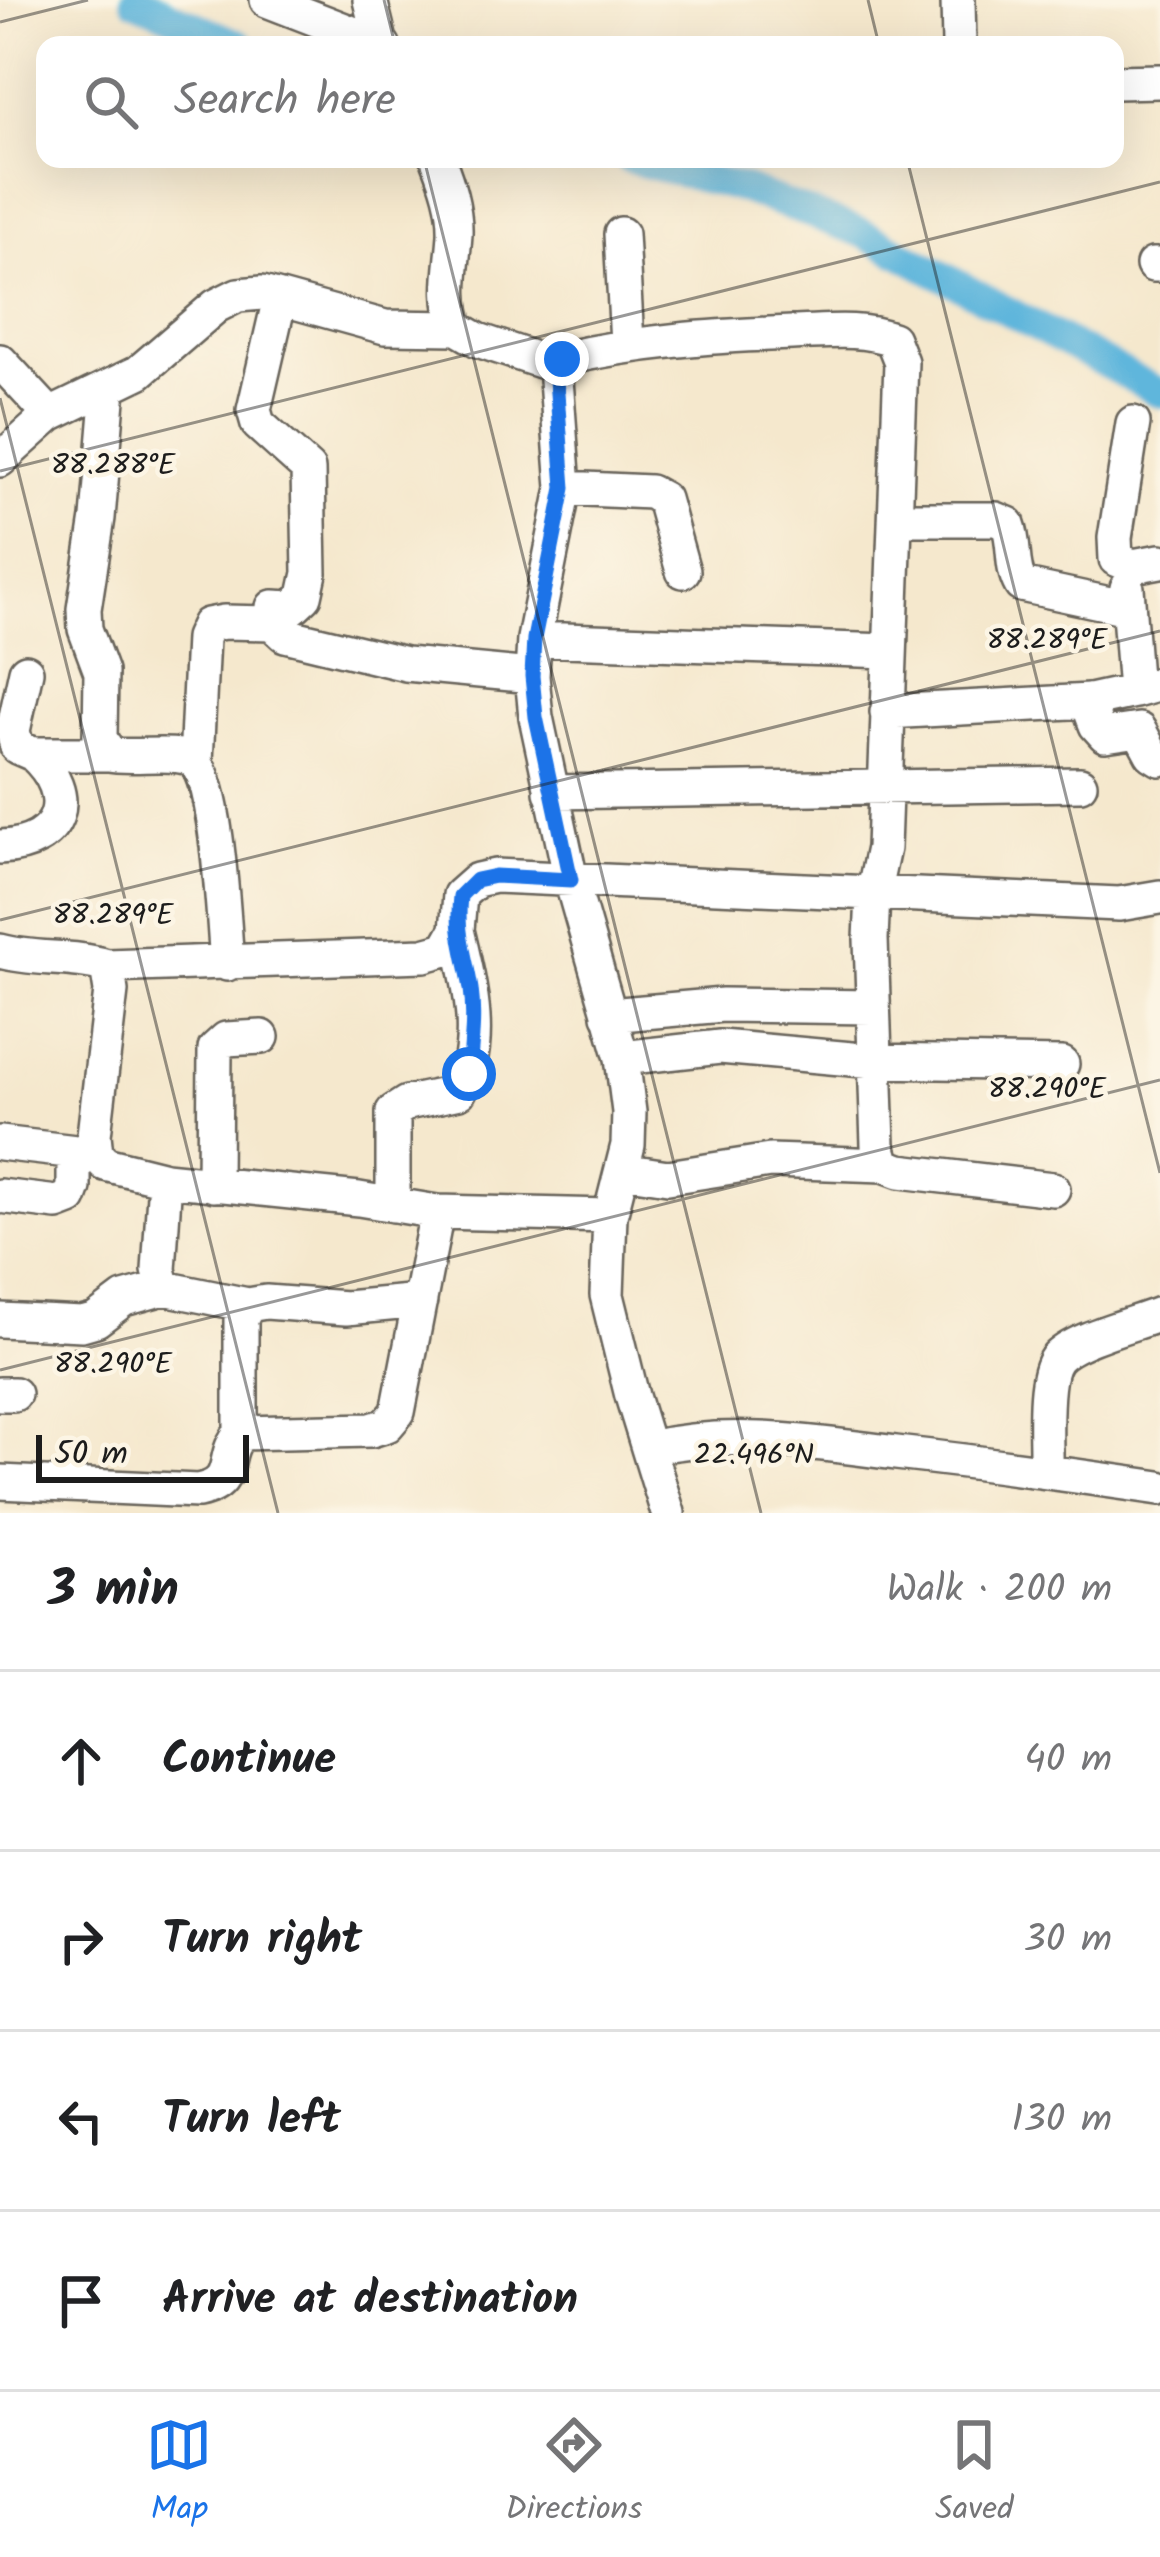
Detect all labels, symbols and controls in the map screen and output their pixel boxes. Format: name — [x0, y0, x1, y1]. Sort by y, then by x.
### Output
search box — [36, 36, 1124, 168]
text: Search here — [174, 66, 396, 138]
icon: search — [78, 69, 144, 135]
route end — [535, 332, 589, 386]
text: 88.288°E — [51, 442, 177, 490]
text: 88.289°E — [986, 617, 1109, 665]
text: 88.289°E — [52, 892, 175, 940]
route start — [442, 1047, 496, 1101]
text: 88.290°E — [988, 1066, 1107, 1114]
text: 88.290°E — [54, 1341, 173, 1389]
scale bar — [36, 1429, 249, 1482]
text: 50 m — [54, 1429, 128, 1482]
text: 22.496°N — [694, 1432, 814, 1480]
text: 3 min — [48, 1551, 179, 1632]
text: Walk · 200 m — [887, 1560, 1112, 1622]
text: Continue — [162, 1725, 336, 1797]
icon: ahead — [48, 1728, 114, 1794]
text: 40 m — [1024, 1730, 1112, 1792]
text: Turn right — [162, 1905, 362, 1977]
icon: right — [48, 1908, 114, 1974]
text: 30 m — [1024, 1910, 1112, 1972]
text: Turn left — [162, 2085, 341, 2157]
icon: left — [48, 2088, 114, 2154]
text: 130 m — [1011, 2090, 1112, 2152]
text: Arrive at destination — [162, 2265, 578, 2337]
icon: arrive — [48, 2268, 114, 2334]
tab: Map — [146, 2412, 212, 2537]
tab: Directions — [505, 2412, 642, 2537]
tab: Saved — [935, 2412, 1014, 2537]

